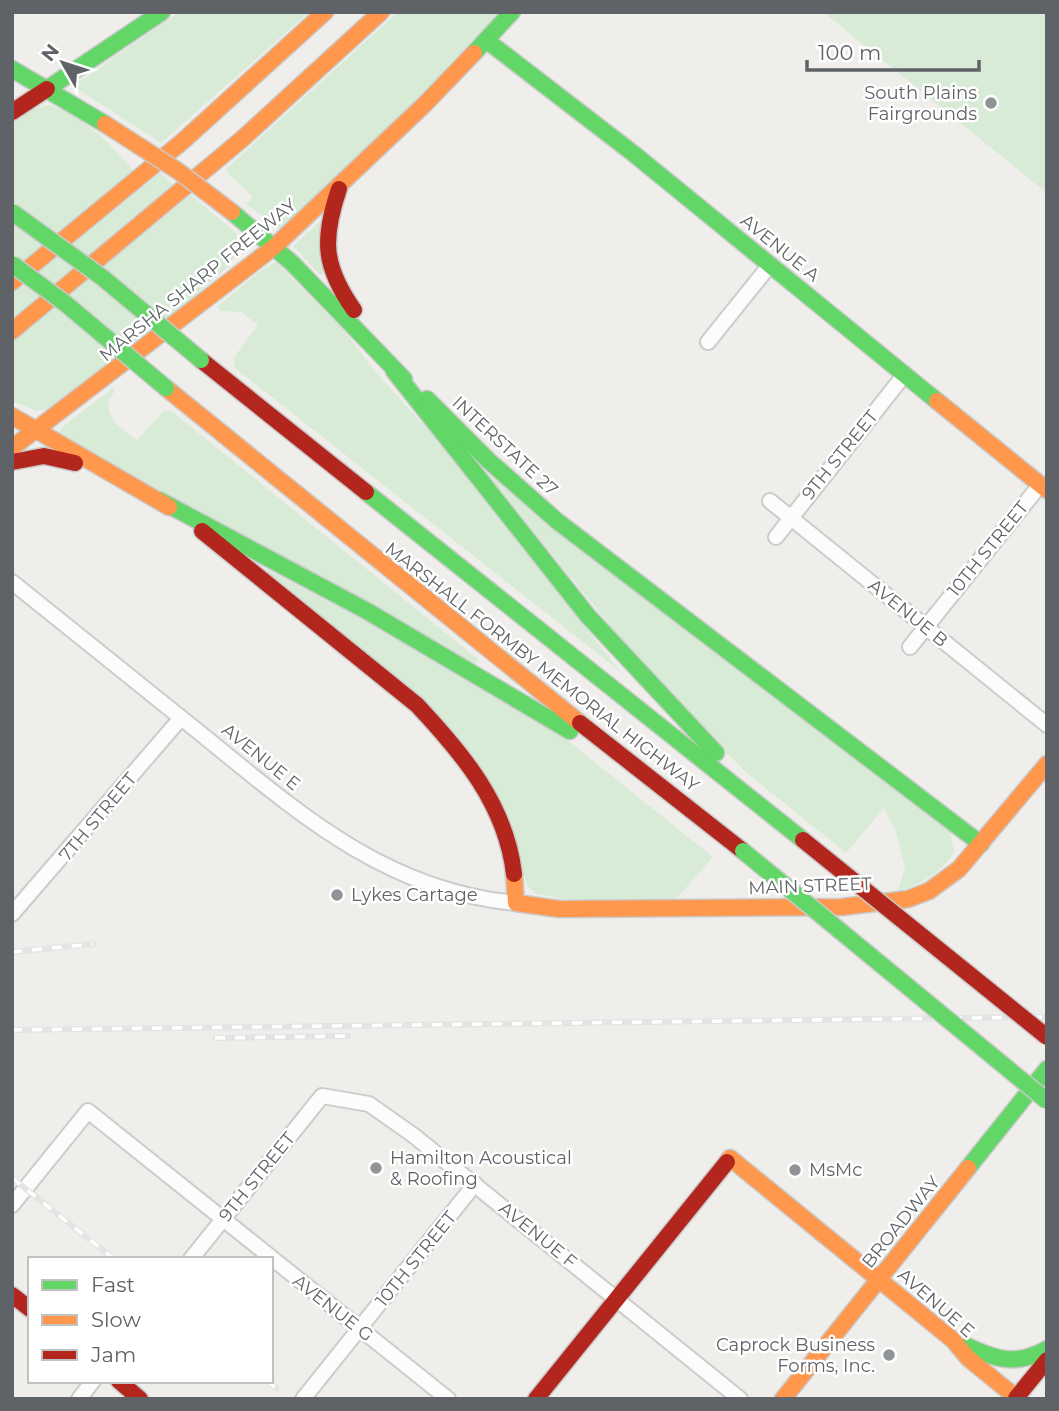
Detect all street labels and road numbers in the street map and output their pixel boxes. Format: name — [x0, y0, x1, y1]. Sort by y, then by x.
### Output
street label: MARSHA SHARP FREEWAY — [95, 193, 301, 366]
street label: AVENUE A — [736, 210, 824, 287]
street label: INTERSTATE 27 — [448, 392, 562, 500]
street label: 9TH STREET — [797, 405, 883, 504]
street label: 10TH STREET — [943, 496, 1034, 601]
street label: MARSHALL FORMBY MEMORIAL HIGHWAY — [381, 538, 704, 797]
street label: AVENUE B — [864, 574, 952, 652]
street label: AVENUE E — [217, 719, 305, 795]
street label: 7TH STREET — [55, 768, 142, 866]
street label: MAIN STREET — [748, 873, 873, 899]
street label: 9TH STREET — [214, 1127, 300, 1226]
street label: BROADWAY — [857, 1171, 945, 1272]
street label: AVENUE F — [495, 1197, 581, 1273]
street label: 10TH STREET — [371, 1206, 462, 1311]
street label: AVENUE E — [893, 1264, 979, 1342]
street label: AVENUE G — [288, 1270, 378, 1346]

